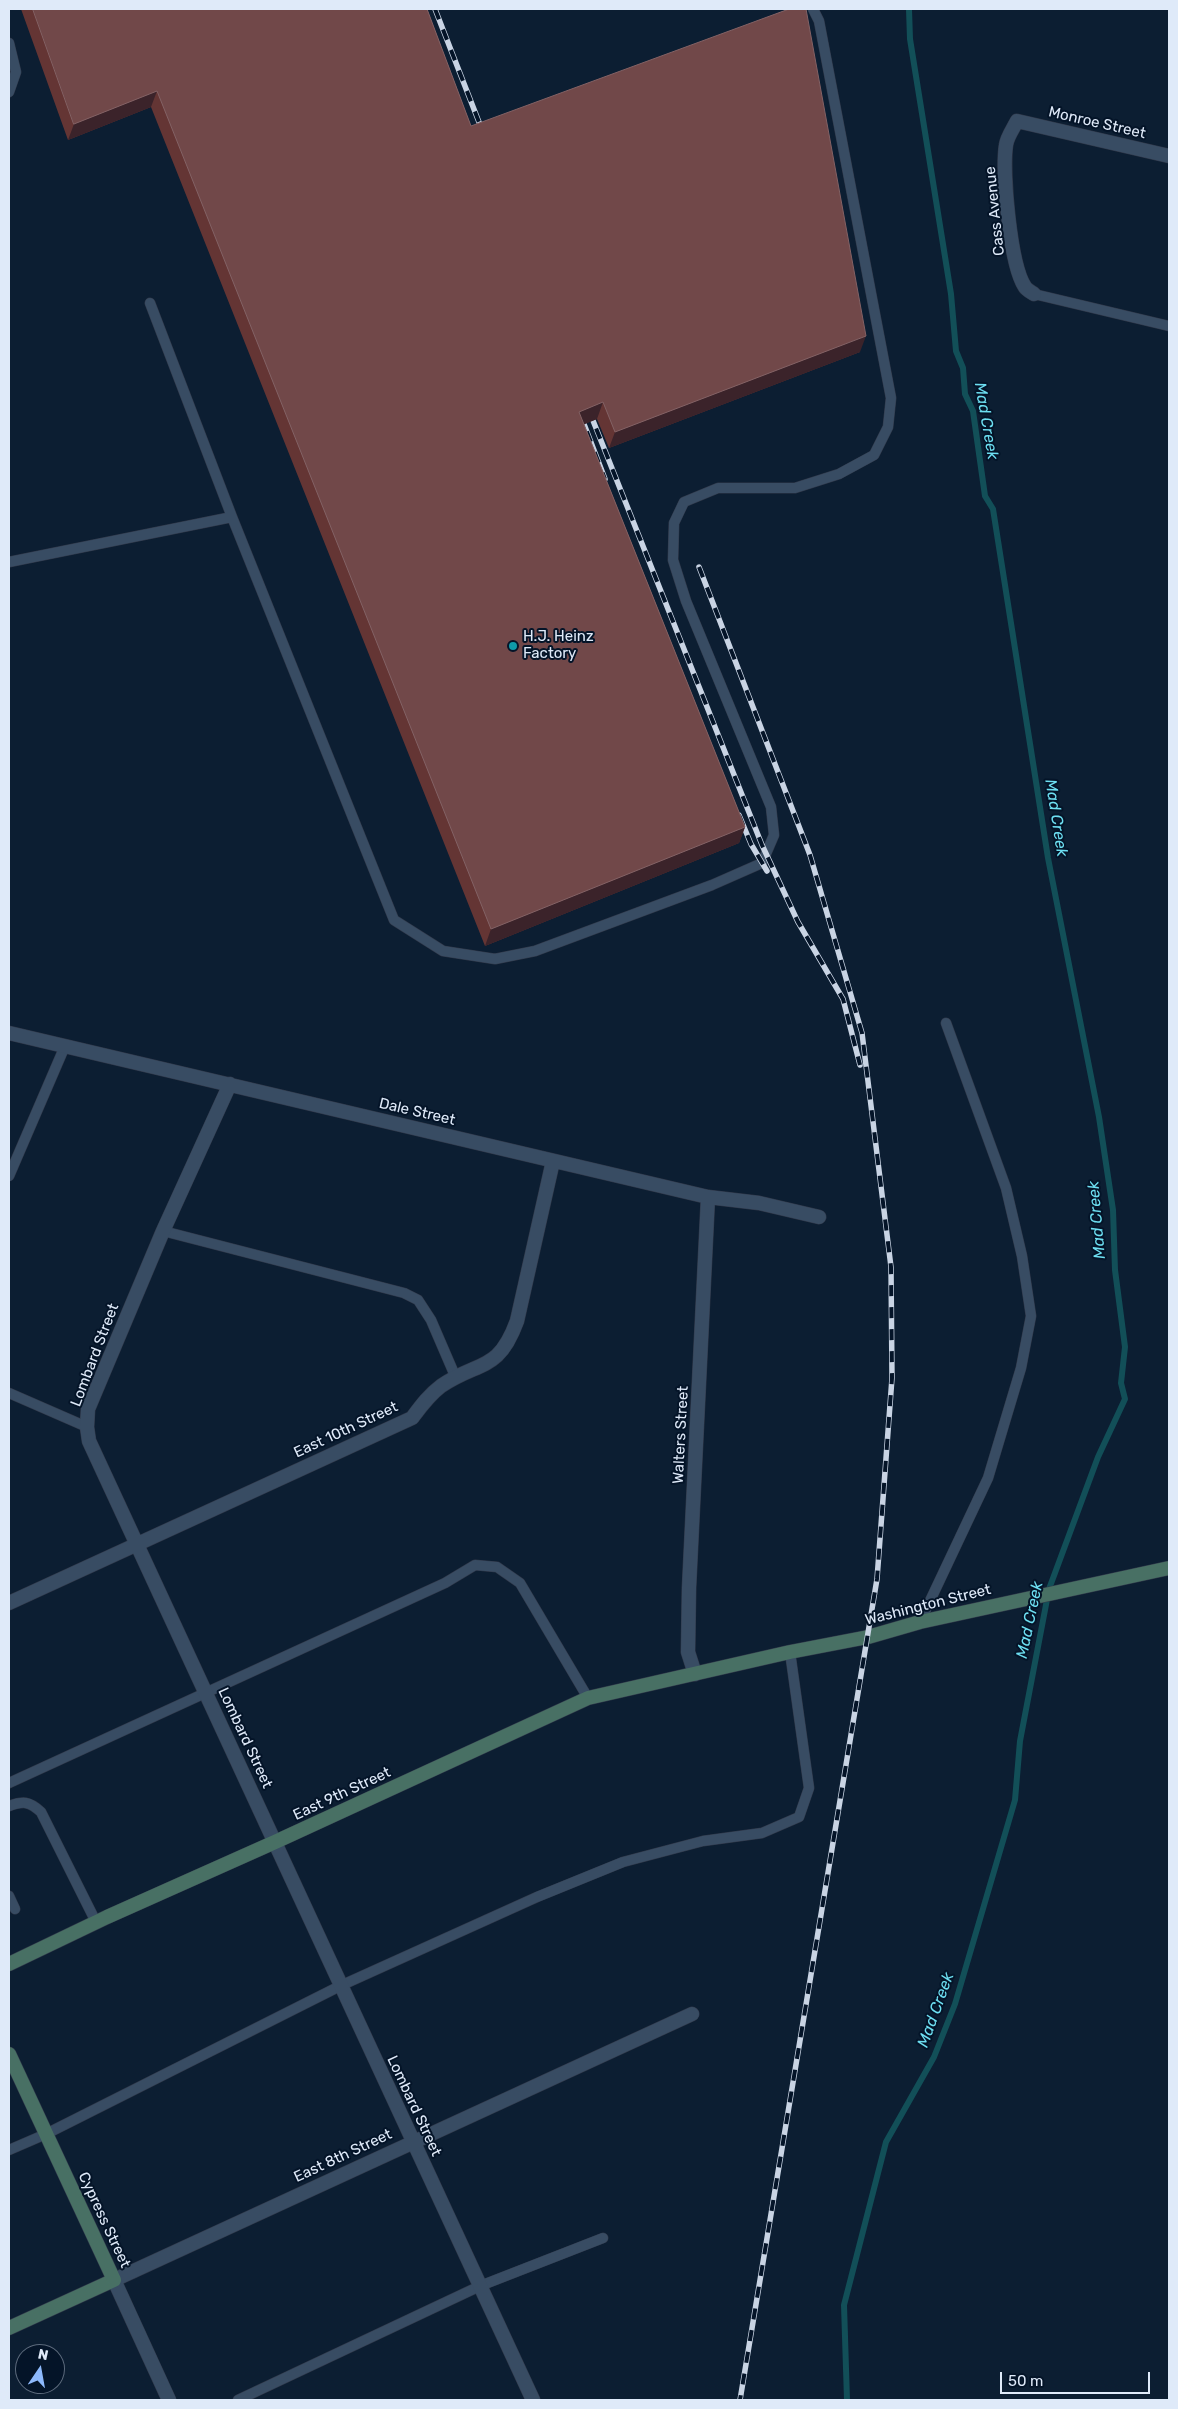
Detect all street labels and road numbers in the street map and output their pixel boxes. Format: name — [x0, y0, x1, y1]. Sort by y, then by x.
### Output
street label: Monroe Street — [1047, 103, 1147, 143]
street label: Cass Avenue — [981, 165, 1009, 257]
street label: Dale Street — [377, 1094, 457, 1130]
street label: Lombard Street — [67, 1301, 123, 1409]
street label: Walters Street — [669, 1385, 693, 1485]
street label: East 10th Street — [291, 1398, 401, 1462]
street label: Washington Street — [863, 1581, 993, 1629]
street label: Lombard Street — [214, 1685, 276, 1791]
street label: East 9th Street — [290, 1764, 394, 1824]
street label: Lombard Street — [383, 2053, 445, 2159]
street label: East 8th Street — [291, 2125, 395, 2187]
street label: Cypress Street — [74, 2169, 134, 2271]

